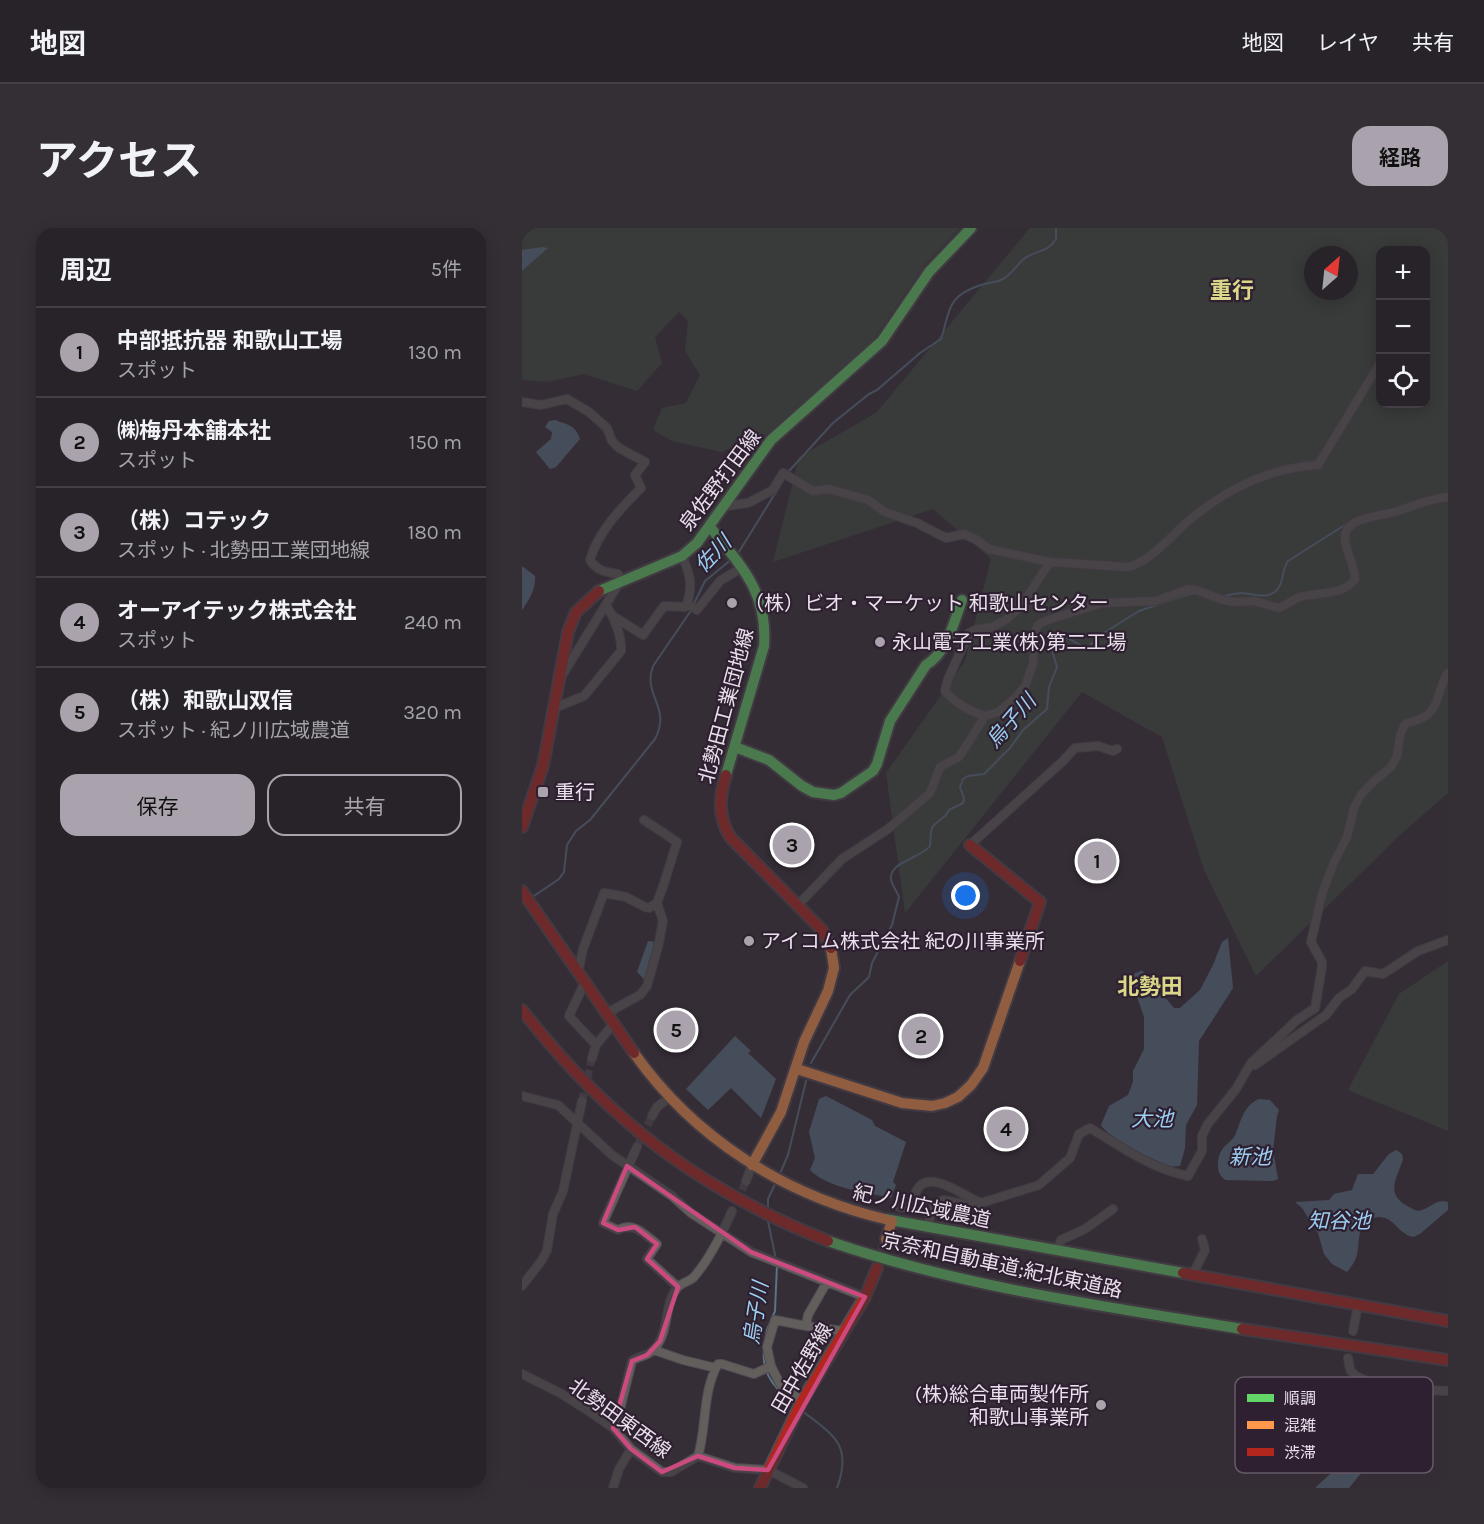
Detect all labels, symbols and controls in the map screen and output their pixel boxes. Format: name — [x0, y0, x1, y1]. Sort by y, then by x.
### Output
text: 地図 — [30, 27, 86, 60]
text: 地図 — [1242, 31, 1284, 55]
text: レイヤ — [1317, 31, 1379, 55]
text: 共有 — [1412, 31, 1454, 55]
button: 経路 — [1352, 126, 1448, 186]
text: アクセス — [36, 136, 202, 186]
north arrow — [1304, 246, 1358, 300]
map controls — [1376, 246, 1430, 408]
button: + — [1376, 246, 1430, 300]
text: 周辺 — [60, 255, 112, 286]
text: 5件 — [431, 258, 462, 281]
district label: 重行 — [1210, 278, 1254, 304]
button: − — [1376, 300, 1430, 354]
text: 中部抵抗器 和歌山工場 — [117, 328, 343, 354]
text: 1 — [76, 341, 83, 364]
text: 130 m — [408, 341, 462, 364]
button: locate — [1376, 354, 1430, 408]
text: スポット — [117, 359, 197, 382]
text: ㈱梅丹本舗本社 — [117, 418, 271, 444]
street label: 泉佐野打田線 — [675, 425, 766, 535]
text: 2 — [73, 431, 86, 454]
text: 150 m — [409, 431, 462, 454]
text: スポット — [117, 449, 197, 472]
text: （株）コテック — [117, 508, 271, 534]
text: 3 — [73, 521, 86, 544]
text: 180 m — [408, 521, 462, 544]
water label: 佐川 — [690, 529, 738, 577]
text: スポット · 北勢田工業団地線 — [117, 539, 370, 562]
place label: （株）ビオ・マーケット 和歌山センター — [744, 592, 1109, 615]
marker: （株）ビオ・マーケット 和歌山センター — [725, 596, 739, 610]
text: オーアイテック株式会社 — [117, 598, 357, 624]
text: 4 — [74, 611, 85, 634]
text: 240 m — [404, 611, 462, 634]
street label: 北勢田工業団地線 — [695, 626, 758, 786]
text: スポット — [117, 629, 197, 652]
place label: 永山電子工業(株)第二工場 — [892, 631, 1126, 654]
marker: 永山電子工業(株)第二工場 — [873, 635, 887, 649]
text: （株）和歌山双信 — [117, 688, 293, 714]
water label: 烏子川 — [981, 688, 1042, 753]
text: 5 — [74, 701, 85, 724]
text: 320 m — [403, 701, 462, 724]
text: スポット · 紀ノ川広域農道 — [117, 719, 350, 742]
button: 保存 — [60, 774, 255, 836]
button: 共有 — [267, 774, 462, 836]
place label: 重行 — [555, 781, 595, 804]
marker: 重行 — [536, 785, 550, 799]
pin: 3 — [772, 822, 812, 868]
pin: 1 — [1078, 838, 1116, 884]
your location — [951, 881, 980, 910]
place label: アイコム株式会社 紀の川事業所 — [761, 930, 1045, 953]
marker: アイコム株式会社 紀の川事業所 — [742, 934, 756, 948]
district label: 北勢田 — [1117, 974, 1183, 1000]
pin: 5 — [656, 1008, 696, 1052]
pin: 2 — [902, 1014, 940, 1058]
pin: 4 — [986, 1106, 1026, 1152]
water label: 大池 — [1131, 1107, 1175, 1131]
water label: 新池 — [1229, 1145, 1273, 1169]
street label: 紀ノ川広域農道 — [851, 1181, 993, 1232]
water label: 知谷池 — [1308, 1209, 1372, 1233]
street label: 京奈和自動車道;紀北東道路 — [880, 1229, 1124, 1302]
water label: 烏子川 — [739, 1278, 773, 1346]
street label: 田中佐野線 — [767, 1319, 837, 1417]
street label: 北勢田東西線 — [564, 1374, 675, 1463]
legend — [1235, 1377, 1433, 1473]
place label: (株)総合車両製作所 和歌山事業所 — [915, 1383, 1089, 1429]
text: 順調 — [1284, 1389, 1316, 1408]
marker: (株)総合車両製作所 和歌山事業所 — [1094, 1398, 1108, 1412]
text: 混雑 — [1284, 1416, 1316, 1435]
text: 渋滞 — [1284, 1443, 1316, 1462]

